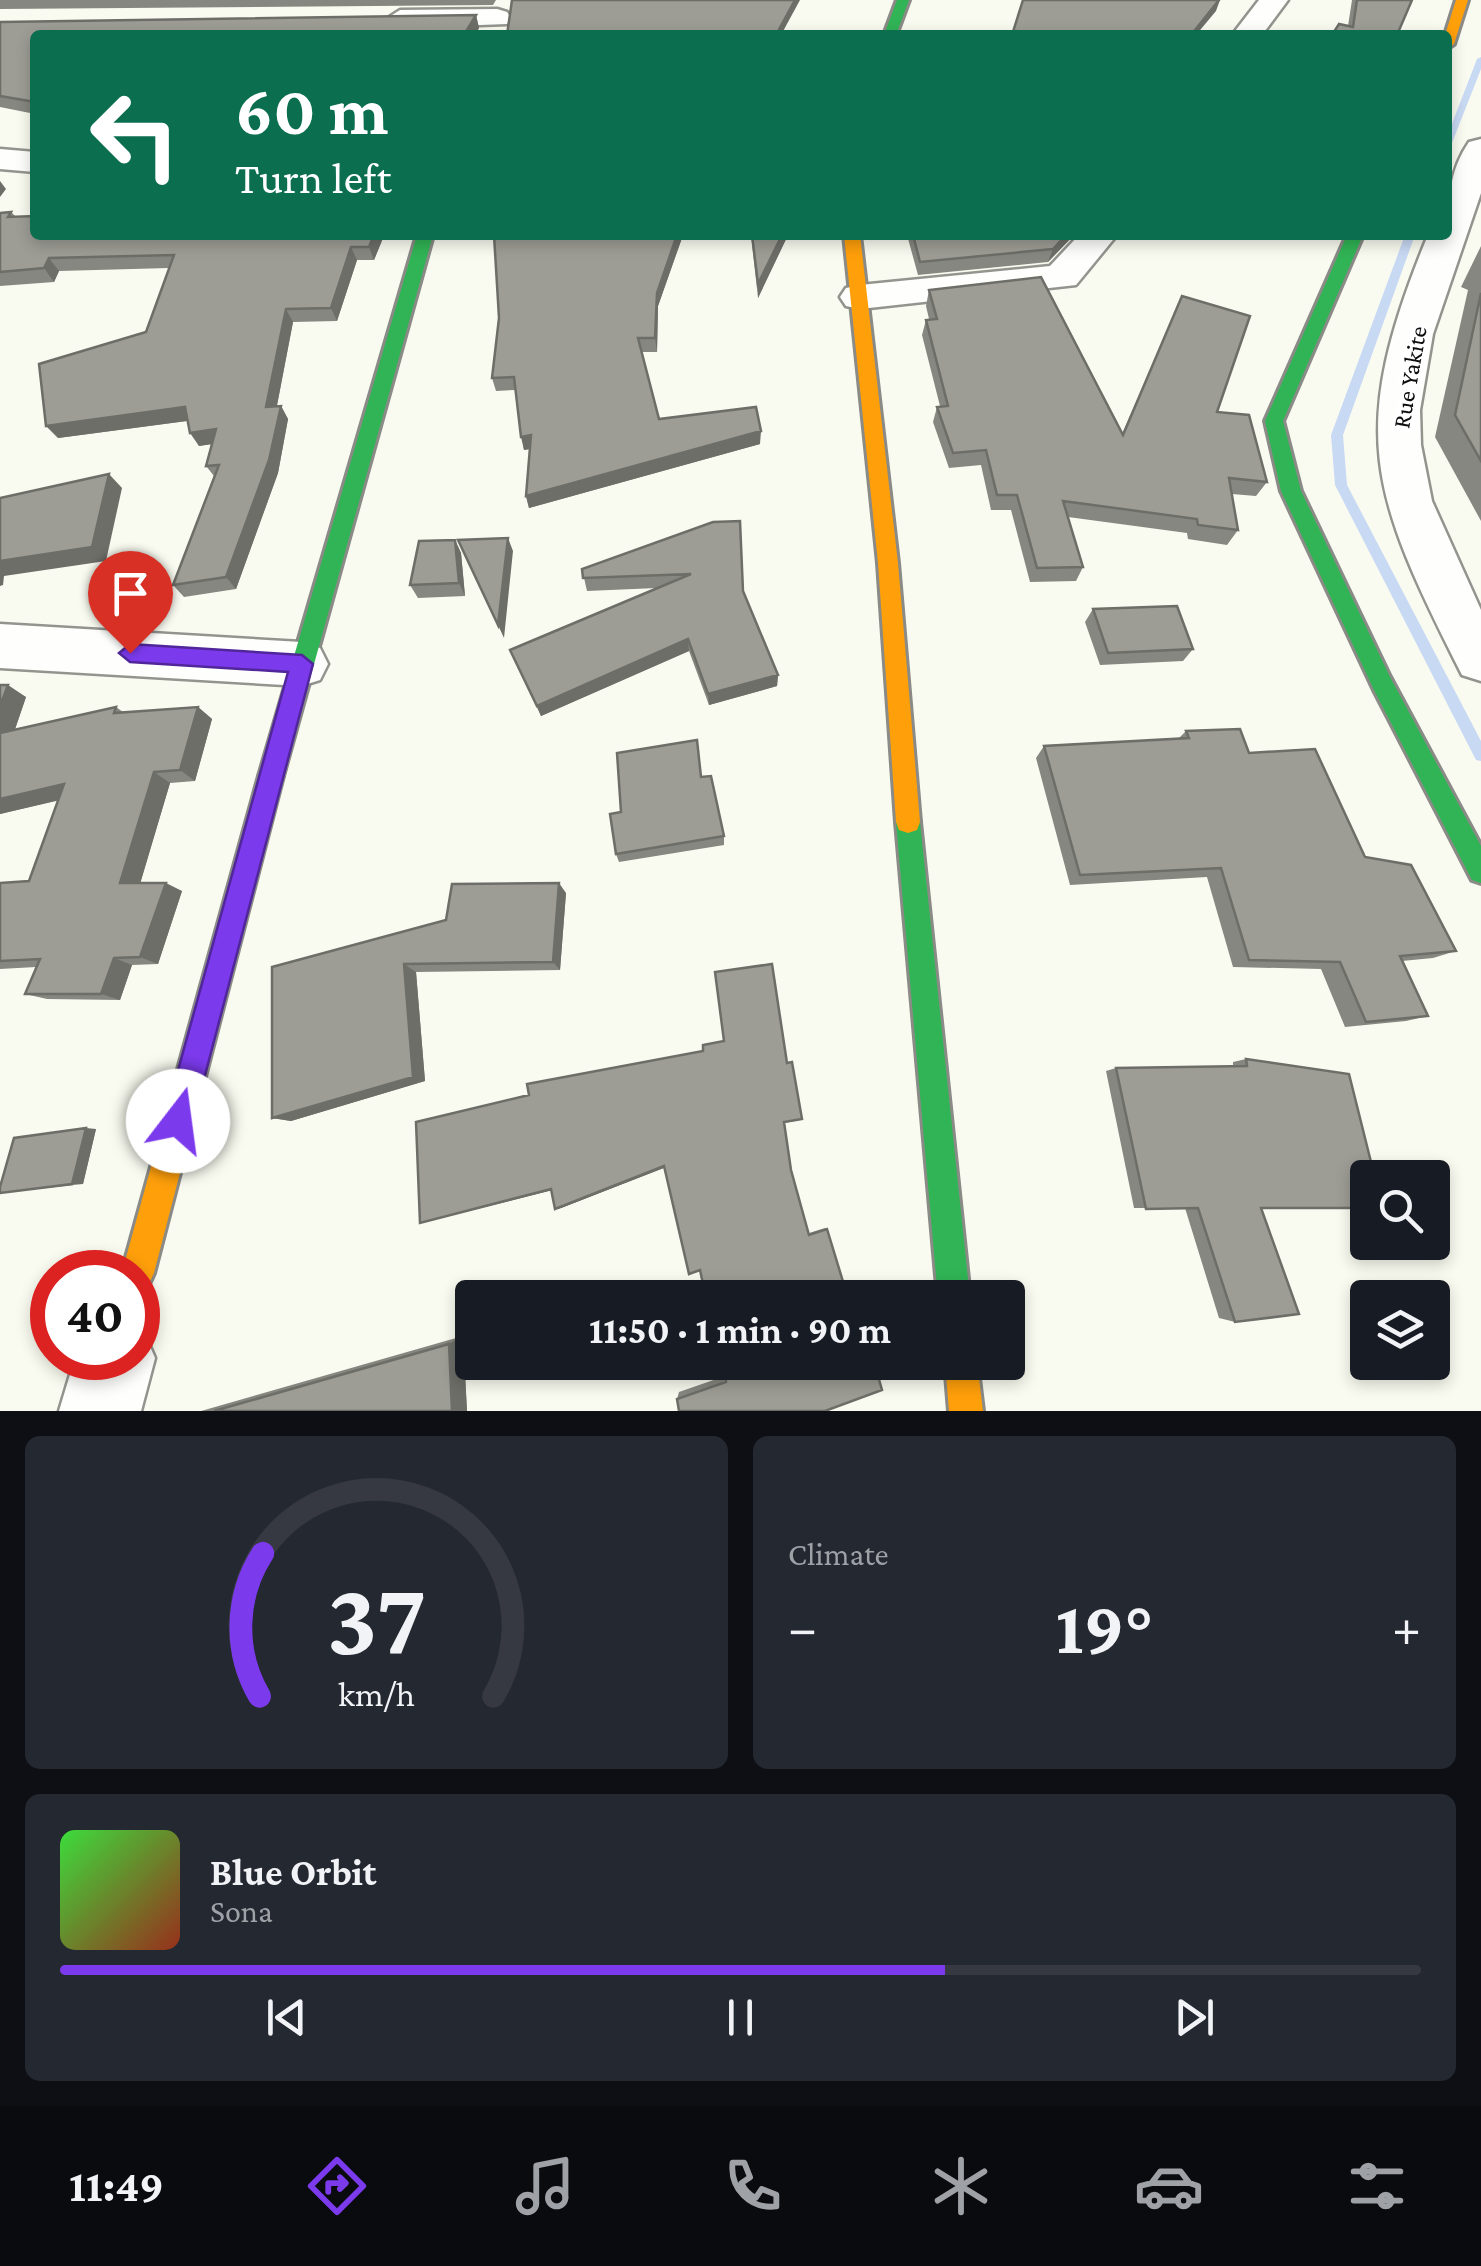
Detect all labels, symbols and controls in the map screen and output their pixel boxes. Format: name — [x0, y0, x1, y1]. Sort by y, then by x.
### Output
icon: left — [70, 70, 200, 200]
text: 60 m — [235, 71, 388, 149]
text: Turn left — [235, 153, 392, 203]
street label: Rue Yakite — [1387, 324, 1432, 430]
pin — [88, 551, 173, 654]
icon: arrive — [103, 566, 158, 621]
position arrow — [126, 1069, 230, 1173]
map controls — [1350, 1160, 1450, 1380]
button: search — [1350, 1160, 1450, 1260]
speed limit sign: 40 — [30, 1250, 160, 1380]
button: layers — [1350, 1280, 1450, 1380]
text: 11:50 · 1 min · 90 m — [589, 1309, 891, 1351]
text: Climate — [788, 1536, 889, 1572]
text: 37 — [327, 1561, 426, 1676]
text: 19° — [1055, 1586, 1154, 1669]
text: − — [788, 1597, 817, 1658]
text: + — [1392, 1597, 1421, 1658]
text: km/h — [338, 1674, 415, 1714]
text: Blue Orbit — [210, 1851, 377, 1893]
text: Sona — [210, 1893, 273, 1929]
icon: previous — [259, 1990, 314, 2045]
icon: pause — [713, 1990, 768, 2045]
icon: next — [1167, 1990, 1222, 2045]
icon: directions — [302, 2151, 372, 2221]
icon: music — [510, 2151, 580, 2221]
icon: phone — [718, 2151, 788, 2221]
icon: climate — [926, 2151, 996, 2221]
icon: car — [1134, 2151, 1204, 2221]
icon: filters — [1342, 2151, 1412, 2221]
text: 11:49 — [69, 2161, 164, 2211]

